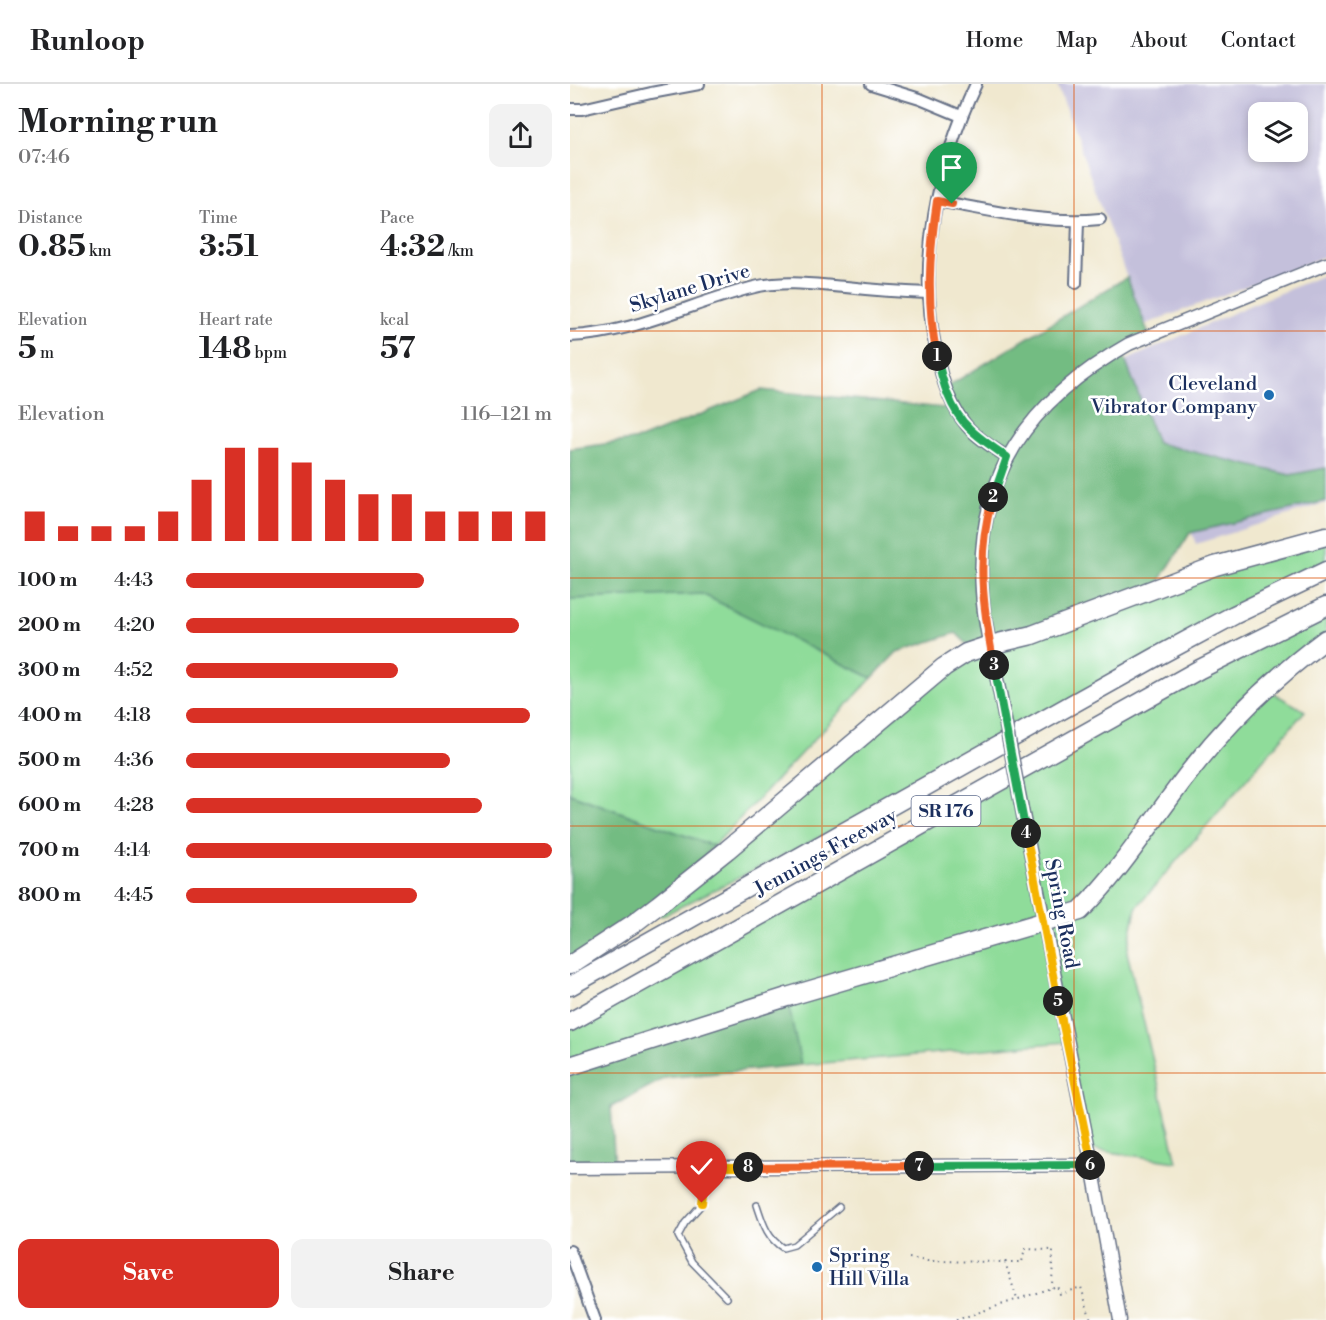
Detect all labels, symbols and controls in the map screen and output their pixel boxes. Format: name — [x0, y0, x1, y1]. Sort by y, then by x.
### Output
text: Runloop — [30, 24, 145, 59]
text: Home — [966, 28, 1023, 54]
text: Map — [1056, 28, 1098, 54]
text: About — [1131, 28, 1188, 54]
text: Contact — [1221, 28, 1296, 54]
text: Morning run — [18, 102, 218, 143]
map controls — [1248, 102, 1308, 162]
button: layers — [1248, 102, 1308, 162]
button: share — [489, 104, 552, 167]
pin — [926, 142, 977, 204]
text: 07:46 — [18, 145, 70, 170]
icon: arrive — [935, 151, 968, 184]
text: Distance — [18, 208, 83, 228]
text: Time — [199, 208, 238, 228]
text: Pace — [380, 208, 414, 228]
text: 0.85 — [18, 228, 86, 266]
text: 3:51 — [199, 228, 258, 266]
text: 4:32 — [380, 228, 445, 266]
text: km — [86, 241, 111, 261]
text: /km — [445, 241, 474, 261]
street label: Skylane Drive — [627, 259, 753, 319]
text: Elevation — [18, 310, 87, 330]
text: Heart rate — [199, 310, 273, 330]
text: kcal — [380, 310, 409, 330]
text: 5 — [18, 330, 37, 368]
text: 148 — [199, 330, 251, 368]
text: 57 — [380, 330, 415, 368]
pin: 1 — [922, 341, 952, 371]
text: m — [37, 343, 54, 363]
text: bpm — [251, 343, 287, 363]
text: 1 — [933, 346, 941, 366]
place label: Cleveland Vibrator Company — [1090, 372, 1258, 420]
marker: Cleveland Vibrator Company — [1262, 388, 1276, 402]
text: Elevation — [18, 402, 105, 427]
text: 116–121 m — [461, 402, 552, 427]
pin: 2 — [978, 482, 1008, 512]
text: 2 — [988, 487, 998, 507]
text: 100 m — [18, 568, 77, 593]
text: 4:43 — [114, 568, 153, 593]
text: 200 m — [18, 613, 81, 638]
text: 4:20 — [114, 613, 155, 638]
pin: 3 — [979, 650, 1009, 680]
text: 3 — [989, 655, 999, 675]
text: 300 m — [18, 658, 81, 683]
text: 4:52 — [114, 658, 153, 683]
text: 400 m — [18, 703, 82, 728]
text: 4:18 — [114, 703, 151, 728]
text: 500 m — [18, 748, 81, 773]
text: 4:36 — [114, 748, 154, 773]
text: 600 m — [18, 793, 81, 818]
text: 4:28 — [114, 793, 154, 818]
road number: SR 176 — [912, 796, 980, 826]
street label: Jennings Freeway — [749, 803, 902, 903]
pin: 4 — [1011, 818, 1041, 848]
text: 4 — [1021, 823, 1031, 843]
text: 700 m — [18, 838, 80, 863]
text: 4:14 — [114, 838, 150, 863]
street label: Spring Road — [1038, 857, 1084, 972]
text: 800 m — [18, 883, 81, 908]
text: 4:45 — [114, 883, 153, 908]
pin: 5 — [1043, 986, 1073, 1016]
text: 5 — [1053, 991, 1063, 1011]
pin — [676, 1141, 727, 1203]
icon: check — [685, 1150, 718, 1183]
pin: 6 — [1075, 1150, 1105, 1180]
pin: 7 — [904, 1151, 934, 1181]
pin: 8 — [733, 1152, 763, 1182]
text: 6 — [1085, 1155, 1095, 1175]
text: 7 — [914, 1156, 924, 1176]
text: 8 — [743, 1157, 753, 1177]
button: Save — [18, 1239, 279, 1308]
button: Share — [291, 1239, 552, 1308]
place label: Spring Hill Villa — [829, 1244, 910, 1292]
marker: Spring Hill Villa — [810, 1260, 824, 1274]

